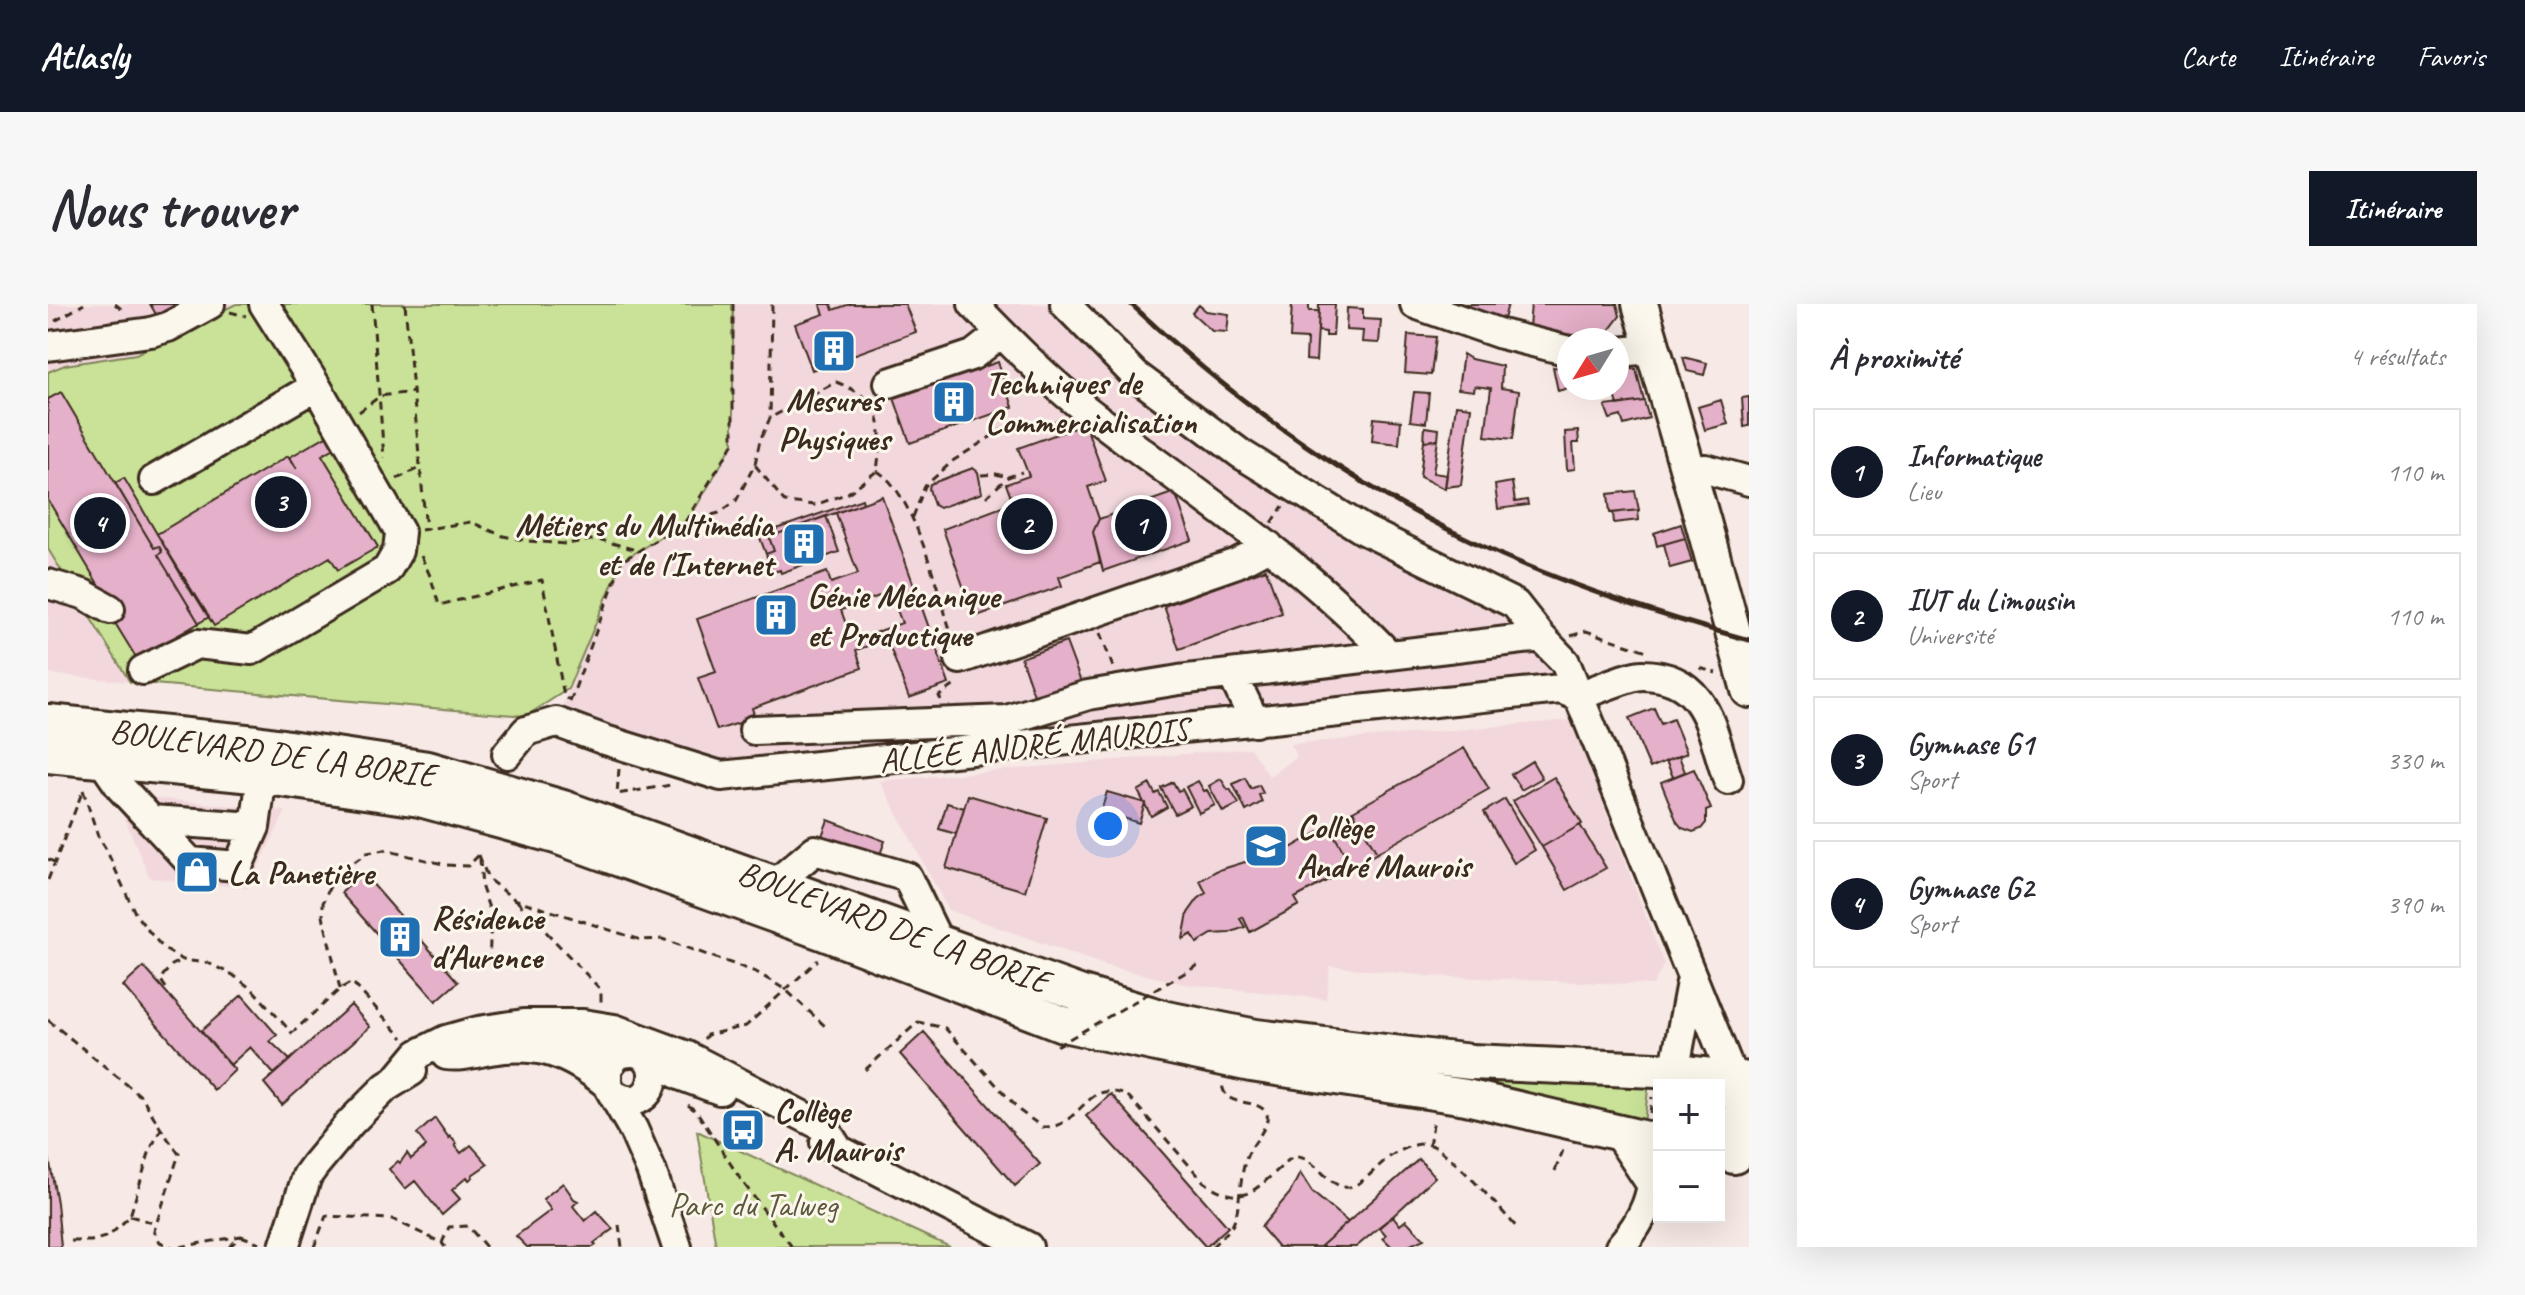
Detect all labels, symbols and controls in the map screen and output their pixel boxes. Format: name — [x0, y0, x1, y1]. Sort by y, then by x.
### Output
text: Atlasly — [40, 33, 129, 80]
text: Carte — [2181, 39, 2235, 74]
text: Itinéraire — [2279, 39, 2373, 74]
text: Favoris — [2417, 39, 2485, 74]
button: Itinéraire — [2309, 171, 2477, 246]
text: Nous trouver — [48, 173, 294, 244]
building icon: Mesures Physiques — [810, 327, 858, 375]
north arrow — [1557, 328, 1629, 400]
text: À proximité — [1829, 335, 1958, 378]
text: 4 résultats — [2350, 340, 2445, 373]
place label: Techniques de Commercialisation — [985, 361, 1198, 443]
place label: Mesures Physiques — [778, 378, 893, 460]
building icon: Techniques de Commercialisation — [930, 378, 978, 426]
text: Informatique — [1907, 437, 2041, 475]
text: 1 — [1851, 456, 1863, 489]
text: 110 m — [2387, 456, 2443, 489]
pin: 3 — [255, 472, 307, 532]
text: Lieu — [1907, 475, 1941, 508]
pin: 4 — [74, 493, 126, 553]
pin: 2 — [1001, 494, 1053, 554]
pin: 1 — [1115, 495, 1167, 555]
place label: Métiers du Multimédia et de l'Internet — [515, 503, 777, 585]
building icon: Métiers du Multimédia et de l'Internet — [780, 520, 828, 568]
place label: Génie Mécanique et Productique — [807, 574, 1003, 656]
text: IUT du Limousin — [1907, 581, 2074, 619]
building icon: Génie Mécanique et Productique — [752, 591, 800, 639]
text: 2 — [1851, 600, 1863, 633]
text: 110 m — [2387, 600, 2443, 633]
text: Université — [1907, 619, 1993, 652]
street label: ALLÉE ANDRÉ MAUROIS — [877, 706, 1196, 782]
street label: BOULEVARD DE LA BORIE — [108, 708, 443, 797]
text: Gymnase G1 — [1907, 725, 2034, 763]
text: 3 — [1851, 744, 1863, 777]
text: 330 m — [2387, 744, 2443, 777]
text: Sport — [1907, 763, 1957, 796]
place label: Collège André Maurois — [1297, 805, 1474, 887]
your location — [1088, 806, 1128, 846]
school or university icon: Collège André Maurois — [1242, 822, 1290, 870]
shop icon: La Panetière — [173, 848, 221, 896]
street label: BOULEVARD DE LA BORIE — [732, 850, 1059, 1004]
place label: La Panetière — [228, 851, 377, 894]
text: Gymnase G2 — [1907, 869, 2034, 907]
text: 4 — [1851, 888, 1863, 921]
text: 390 m — [2387, 888, 2443, 921]
place label: Résidence d'Aurence — [431, 896, 546, 978]
text: Sport — [1907, 907, 1957, 940]
building icon: Résidence d'Aurence — [376, 913, 424, 961]
map controls — [1653, 1079, 1725, 1223]
button: + — [1653, 1079, 1725, 1151]
place label: Collège A. Maurois — [774, 1089, 905, 1171]
bus stop icon: Collège A. Maurois — [719, 1106, 767, 1154]
button: − — [1653, 1151, 1725, 1223]
park label: Parc du Talweg — [669, 1183, 839, 1226]

